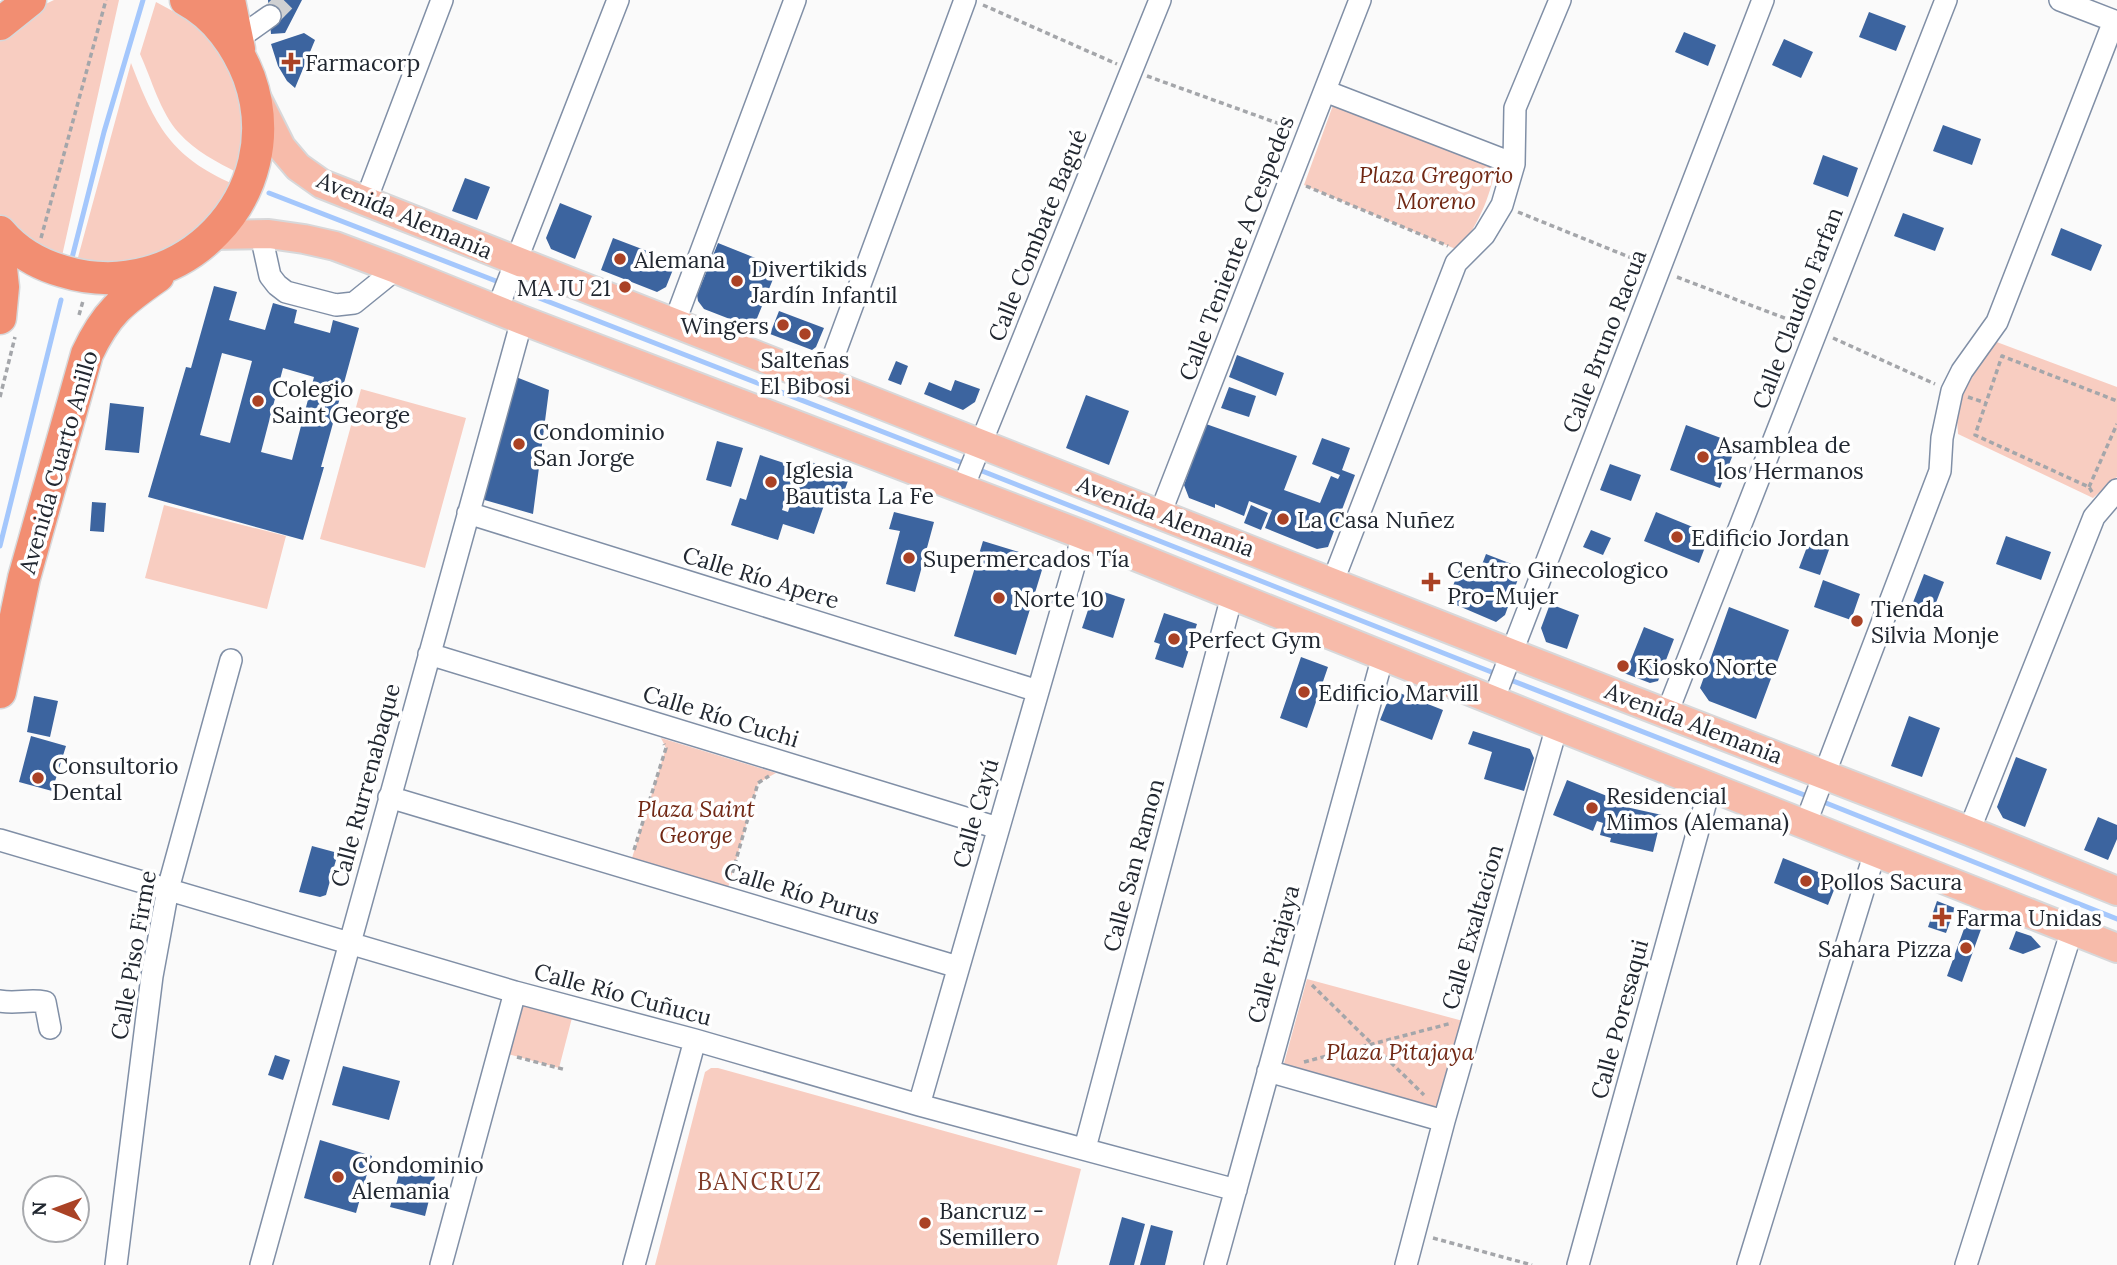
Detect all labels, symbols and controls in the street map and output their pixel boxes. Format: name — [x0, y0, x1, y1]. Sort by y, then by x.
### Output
place label: Farmacorp — [305, 48, 420, 77]
marker: Farmacorp — [283, 54, 299, 70]
street label: Calle Teniente A Cespedes — [1172, 111, 1300, 385]
street label: Calle Combate Bagué — [981, 124, 1093, 346]
park label: Plaza Gregorio Moreno — [1359, 160, 1513, 215]
street label: Avenida Alemania — [312, 165, 497, 265]
street label: Calle Claudio Farfan — [1745, 203, 1849, 413]
place label: Alemana — [633, 245, 726, 274]
street label: Calle Bruno Racua — [1556, 245, 1652, 437]
marker: Alemana — [612, 251, 628, 267]
place label: Divertikids Jardín Infantil — [750, 254, 898, 309]
place label: MA JU 21 — [517, 273, 611, 302]
marker: Divertikids Jardín Infantil — [729, 273, 745, 289]
marker: MA JU 21 — [617, 279, 633, 295]
place label: Wingers — [680, 311, 769, 340]
marker: Wingers — [775, 317, 791, 333]
marker: Salteñas El Bibosi — [797, 326, 813, 342]
place label: Salteñas El Bibosi — [759, 345, 851, 400]
street label: Avenida Cuarto Anillo — [12, 347, 104, 578]
place label: Colegio Saint George — [272, 374, 410, 429]
marker: Colegio Saint George — [250, 393, 266, 409]
place label: Condominio San Jorge — [533, 417, 665, 472]
place label: Asamblea de los Hermanos — [1716, 430, 1864, 485]
marker: Condominio San Jorge — [511, 436, 527, 452]
marker: Asamblea de los Hermanos — [1695, 449, 1711, 465]
place label: Iglesia Bautista La Fe — [785, 455, 934, 510]
street label: Avenida Alemania — [1072, 468, 1259, 563]
marker: Iglesia Bautista La Fe — [763, 474, 779, 490]
place label: La Casa Nuñez — [1297, 505, 1455, 534]
marker: La Casa Nuñez — [1275, 511, 1291, 527]
place label: Edificio Jordan — [1691, 523, 1849, 552]
marker: Edificio Jordan — [1669, 529, 1685, 545]
street label: Calle Río Apere — [679, 539, 843, 615]
place label: Supermercados Tía — [923, 544, 1130, 573]
marker: Supermercados Tía — [901, 550, 917, 566]
place label: Centro Ginecologico Pro-Mujer — [1447, 555, 1668, 610]
marker: Centro Ginecologico Pro-Mujer — [1421, 572, 1441, 592]
place label: Norte 10 — [1013, 584, 1104, 613]
marker: Norte 10 — [991, 590, 1007, 606]
place label: Tienda Silvia Monje — [1871, 594, 1999, 649]
marker: Tienda Silvia Monje — [1849, 613, 1865, 629]
place label: Perfect Gym — [1188, 625, 1321, 654]
marker: Perfect Gym — [1166, 631, 1182, 647]
place label: Kiosko Norte — [1637, 652, 1777, 681]
marker: Kiosko Norte — [1615, 658, 1631, 674]
street label: Avenida Alemania — [1600, 675, 1787, 770]
street label: Calle Río Cuchi — [639, 678, 803, 754]
place label: Edificio Marvill — [1318, 678, 1479, 707]
street label: Calle Rurrenabaque — [324, 680, 406, 890]
marker: Edificio Marvill — [1296, 684, 1312, 700]
place label: Consultorio Dental — [52, 751, 178, 806]
street label: Calle Cayú — [946, 755, 1005, 871]
marker: Consultorio Dental — [30, 770, 46, 786]
street label: Calle San Ramon — [1096, 775, 1170, 955]
place label: Residencial Mimos (Alemana) — [1606, 781, 1789, 837]
park label: Plaza Saint George — [637, 794, 756, 849]
marker: Residencial Mimos (Alemana) — [1584, 800, 1600, 816]
street label: Calle Exaltacion — [1435, 841, 1509, 1013]
street label: Calle Río Purus — [721, 856, 883, 930]
place label: Pollos Sacura — [1820, 867, 1963, 896]
street label: Calle Piso Firme — [104, 868, 162, 1042]
marker: Pollos Sacura — [1798, 873, 1814, 889]
street label: Calle Pitajaya — [1241, 881, 1305, 1026]
place label: Farma Unidas — [1956, 903, 2102, 932]
marker: Farma Unidas — [1934, 909, 1950, 925]
place label: Sahara Pizza — [1818, 934, 1952, 963]
street label: Calle Poresaqui — [1584, 936, 1654, 1102]
marker: Sahara Pizza — [1958, 940, 1974, 956]
street label: Calle Río Cuñucu — [531, 956, 715, 1032]
park label: Plaza Pitajaya — [1326, 1037, 1474, 1066]
place label: Condominio Alemania — [351, 1150, 484, 1205]
district label: BANCRUZ — [697, 1166, 823, 1197]
marker: Condominio Alemania — [330, 1169, 346, 1185]
north arrow — [21, 1174, 91, 1244]
place label: Bancruz - Semillero — [939, 1196, 1044, 1251]
text: N — [27, 1201, 51, 1216]
marker: Bancruz - Semillero — [917, 1215, 933, 1231]

